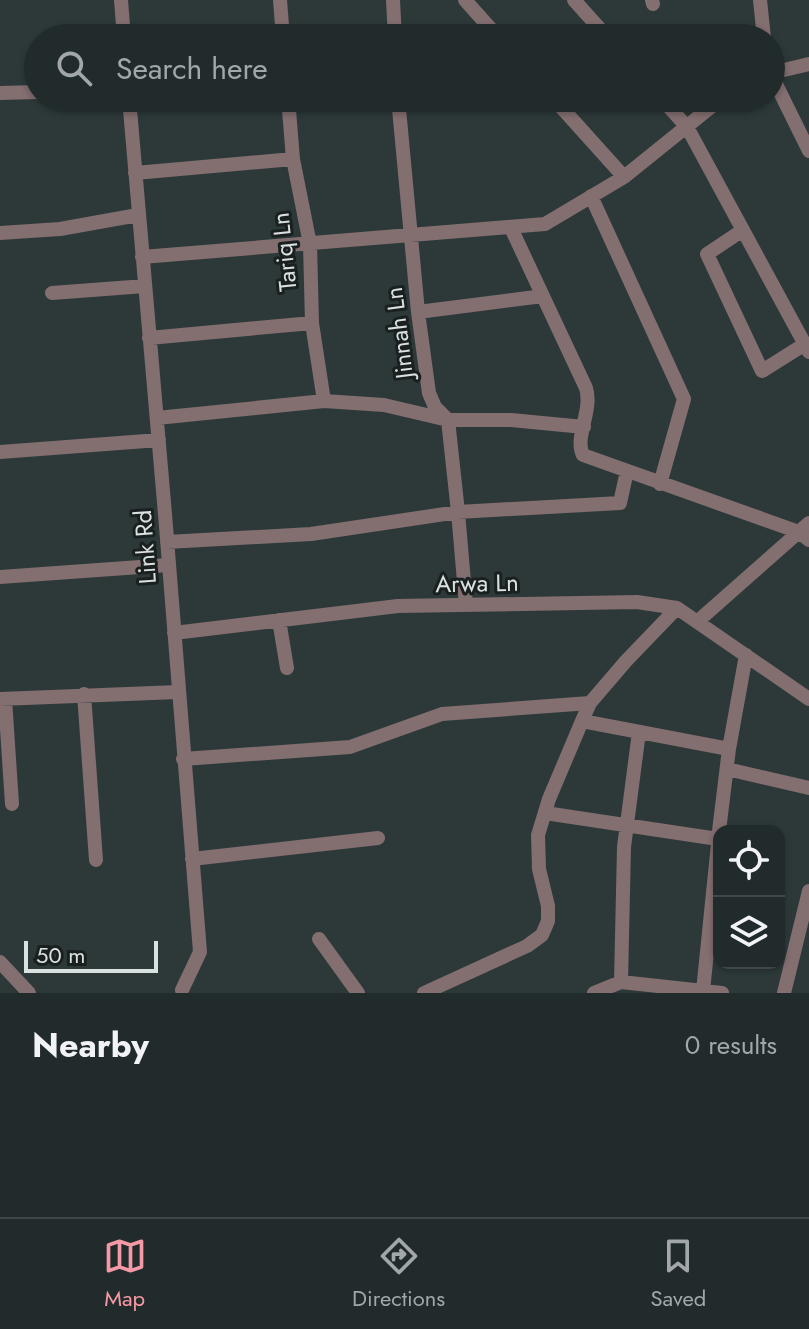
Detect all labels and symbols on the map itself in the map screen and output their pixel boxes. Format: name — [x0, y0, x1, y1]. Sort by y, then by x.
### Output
street label: Tariq Ln — [262, 211, 306, 293]
street label: Jinnah Ln — [376, 285, 422, 384]
street label: Link Rd — [125, 509, 165, 585]
street label: Arwa Ln — [435, 565, 519, 601]
scale bar — [24, 937, 158, 973]

